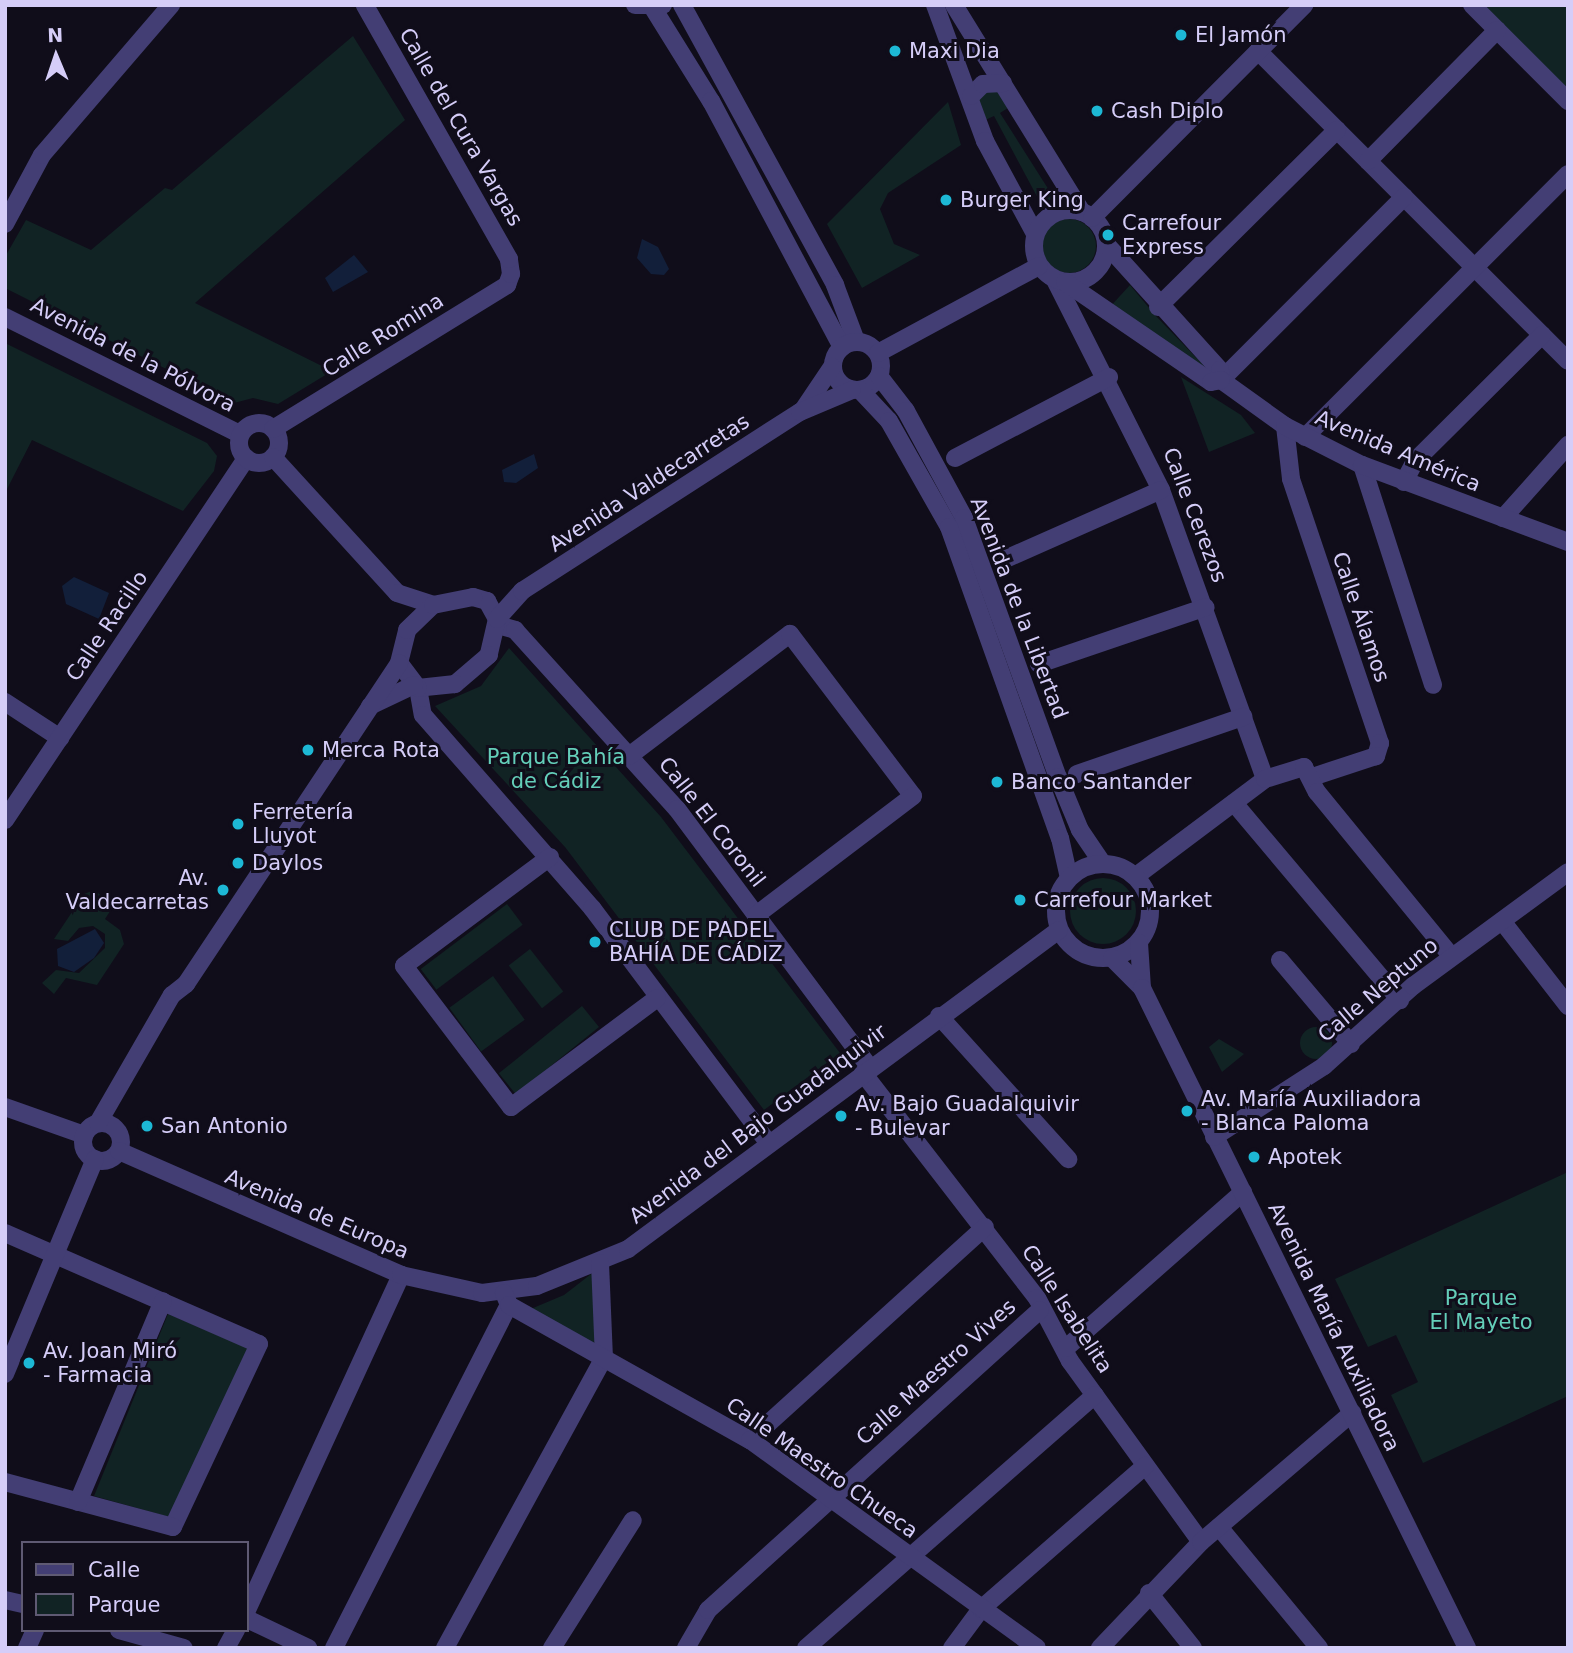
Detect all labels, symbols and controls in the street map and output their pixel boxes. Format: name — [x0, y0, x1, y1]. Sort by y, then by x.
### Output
north arrow — [21, 21, 91, 91]
place label: El Jamón — [1195, 22, 1286, 48]
street label: Calle del Cura Vargas — [394, 23, 528, 231]
text: N — [47, 24, 64, 46]
marker: El Jamón — [1173, 27, 1189, 43]
place label: Maxi Dia — [909, 38, 1000, 64]
marker: Maxi Dia — [887, 43, 903, 59]
place label: Cash Diplo — [1111, 98, 1223, 124]
marker: Cash Diplo — [1089, 103, 1105, 119]
place label: Burger King — [960, 187, 1084, 213]
marker: Burger King — [938, 192, 954, 208]
place label: Carrefour Express — [1122, 210, 1221, 260]
marker: Carrefour Express — [1100, 227, 1116, 243]
street label: Calle Romina — [318, 288, 448, 382]
street label: Avenida de la Pólvora — [27, 292, 239, 418]
street label: Avenida América — [1312, 405, 1484, 497]
street label: Avenida Valdecarretas — [544, 409, 754, 557]
street label: Calle Cerezos — [1158, 444, 1232, 586]
street label: Avenida de la Libertad — [965, 493, 1073, 723]
street label: Calle Álamos — [1327, 549, 1395, 685]
street label: Calle Racillo — [61, 566, 153, 686]
place label: Merca Rota — [322, 737, 440, 763]
marker: Merca Rota — [300, 742, 316, 758]
park label: Parque Bahía de Cádiz — [487, 744, 625, 794]
street label: Calle El Coronil — [653, 752, 771, 892]
place label: Banco Santander — [1011, 769, 1191, 795]
marker: Banco Santander — [989, 774, 1005, 790]
place label: Ferretería Lluyot — [252, 799, 354, 849]
marker: Ferretería Lluyot — [230, 816, 246, 832]
place label: Daylos — [252, 850, 323, 876]
marker: Daylos — [230, 855, 246, 871]
place label: Av. Valdecarretas — [65, 865, 209, 915]
marker: Av. Valdecarretas — [215, 882, 231, 898]
place label: Carrefour Market — [1034, 887, 1212, 913]
marker: Carrefour Market — [1012, 892, 1028, 908]
place label: CLUB DE PADEL BAHÍA DE CÁDIZ — [609, 917, 783, 967]
street label: Calle Neptuno — [1313, 933, 1443, 1047]
marker: CLUB DE PADEL BAHÍA DE CÁDIZ — [587, 934, 603, 950]
street label: Avenida del Bajo Guadalquivir — [624, 1019, 892, 1229]
place label: Av. María Auxiliadora - Blanca Paloma — [1201, 1086, 1421, 1136]
place label: Av. Bajo Guadalquivir - Bulevar — [855, 1091, 1079, 1141]
marker: Av. María Auxiliadora - Blanca Paloma — [1179, 1103, 1195, 1119]
marker: Av. Bajo Guadalquivir - Bulevar — [833, 1108, 849, 1124]
place label: San Antonio — [161, 1113, 288, 1139]
marker: San Antonio — [139, 1118, 155, 1134]
place label: Apotek — [1268, 1144, 1342, 1170]
marker: Apotek — [1246, 1149, 1262, 1165]
street label: Avenida de Europa — [221, 1164, 413, 1264]
street label: Avenida María Auxiliadora — [1263, 1198, 1405, 1456]
street label: Calle Isabelita — [1016, 1240, 1118, 1378]
park label: Parque El Mayeto — [1429, 1285, 1533, 1335]
street label: Calle Maestro Vives — [851, 1294, 1021, 1450]
place label: Av. Joan Miró - Farmacia — [43, 1338, 177, 1388]
marker: Av. Joan Miró - Farmacia — [21, 1355, 37, 1371]
street label: Calle Maestro Chueca — [721, 1392, 923, 1544]
legend — [21, 1541, 248, 1632]
text: Calle — [88, 1558, 140, 1582]
text: Parque — [88, 1593, 160, 1617]

